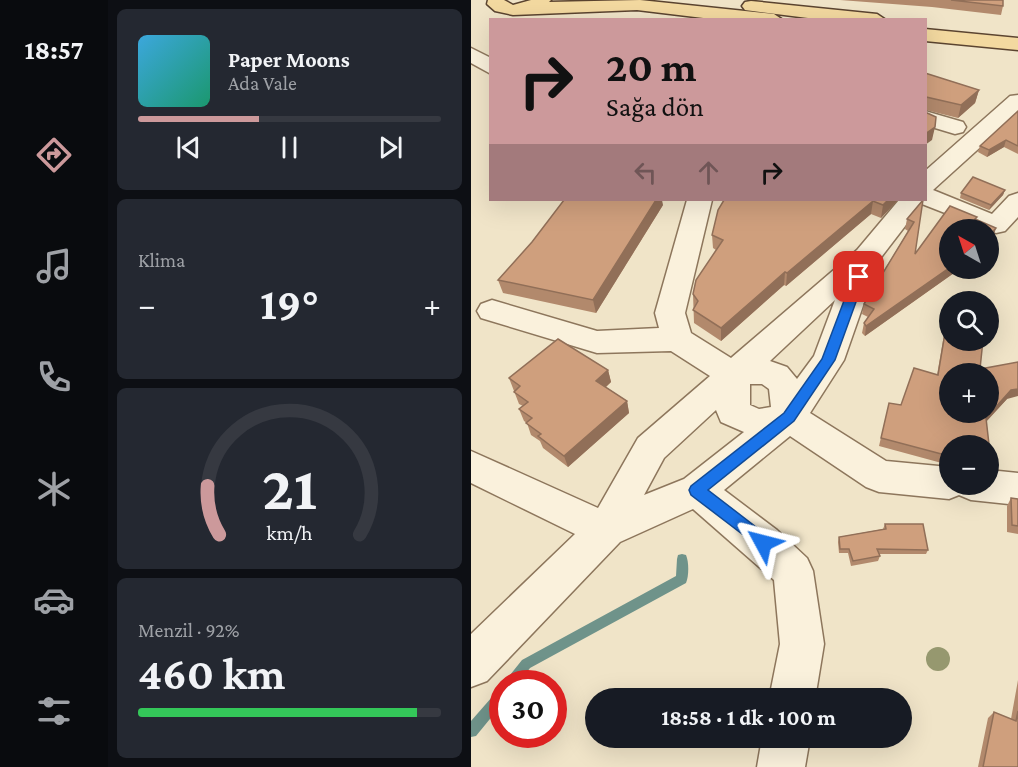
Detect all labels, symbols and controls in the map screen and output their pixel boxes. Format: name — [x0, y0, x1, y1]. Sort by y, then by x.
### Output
text: 18:57 — [25, 35, 83, 65]
icon: right — [507, 42, 585, 120]
text: 20 m — [606, 43, 697, 90]
text: Paper Moons — [228, 47, 350, 72]
text: Ada Vale — [228, 72, 297, 94]
text: Sağa dön — [606, 92, 704, 122]
icon: previous — [172, 131, 205, 164]
icon: pause — [273, 131, 306, 164]
icon: next — [374, 131, 407, 164]
icon: directions — [33, 134, 75, 176]
icon: left — [629, 156, 662, 189]
icon: ahead — [692, 156, 725, 189]
icon: right — [755, 156, 788, 189]
north arrow — [939, 219, 999, 279]
map controls — [939, 219, 999, 495]
icon: music — [33, 245, 75, 287]
text: Klima — [138, 249, 185, 271]
pin — [833, 251, 884, 302]
icon: arrive — [842, 260, 875, 293]
text: 19° — [260, 279, 319, 329]
text: − — [138, 286, 155, 323]
text: + — [424, 286, 441, 323]
button: search — [939, 291, 999, 351]
icon: phone — [33, 356, 75, 398]
button: + — [939, 363, 999, 423]
button: − — [939, 435, 999, 495]
text: 21 — [262, 453, 317, 522]
icon: climate — [33, 468, 75, 510]
position arrow — [731, 511, 795, 575]
text: km/h — [266, 522, 313, 546]
icon: car — [33, 579, 75, 621]
text: Menzil · 92% — [138, 619, 240, 641]
text: 460 km — [138, 649, 285, 699]
speed limit sign: 30 — [489, 670, 567, 748]
icon: filters — [33, 690, 75, 732]
text: 18:58 · 1 dk · 100 m — [661, 705, 836, 730]

